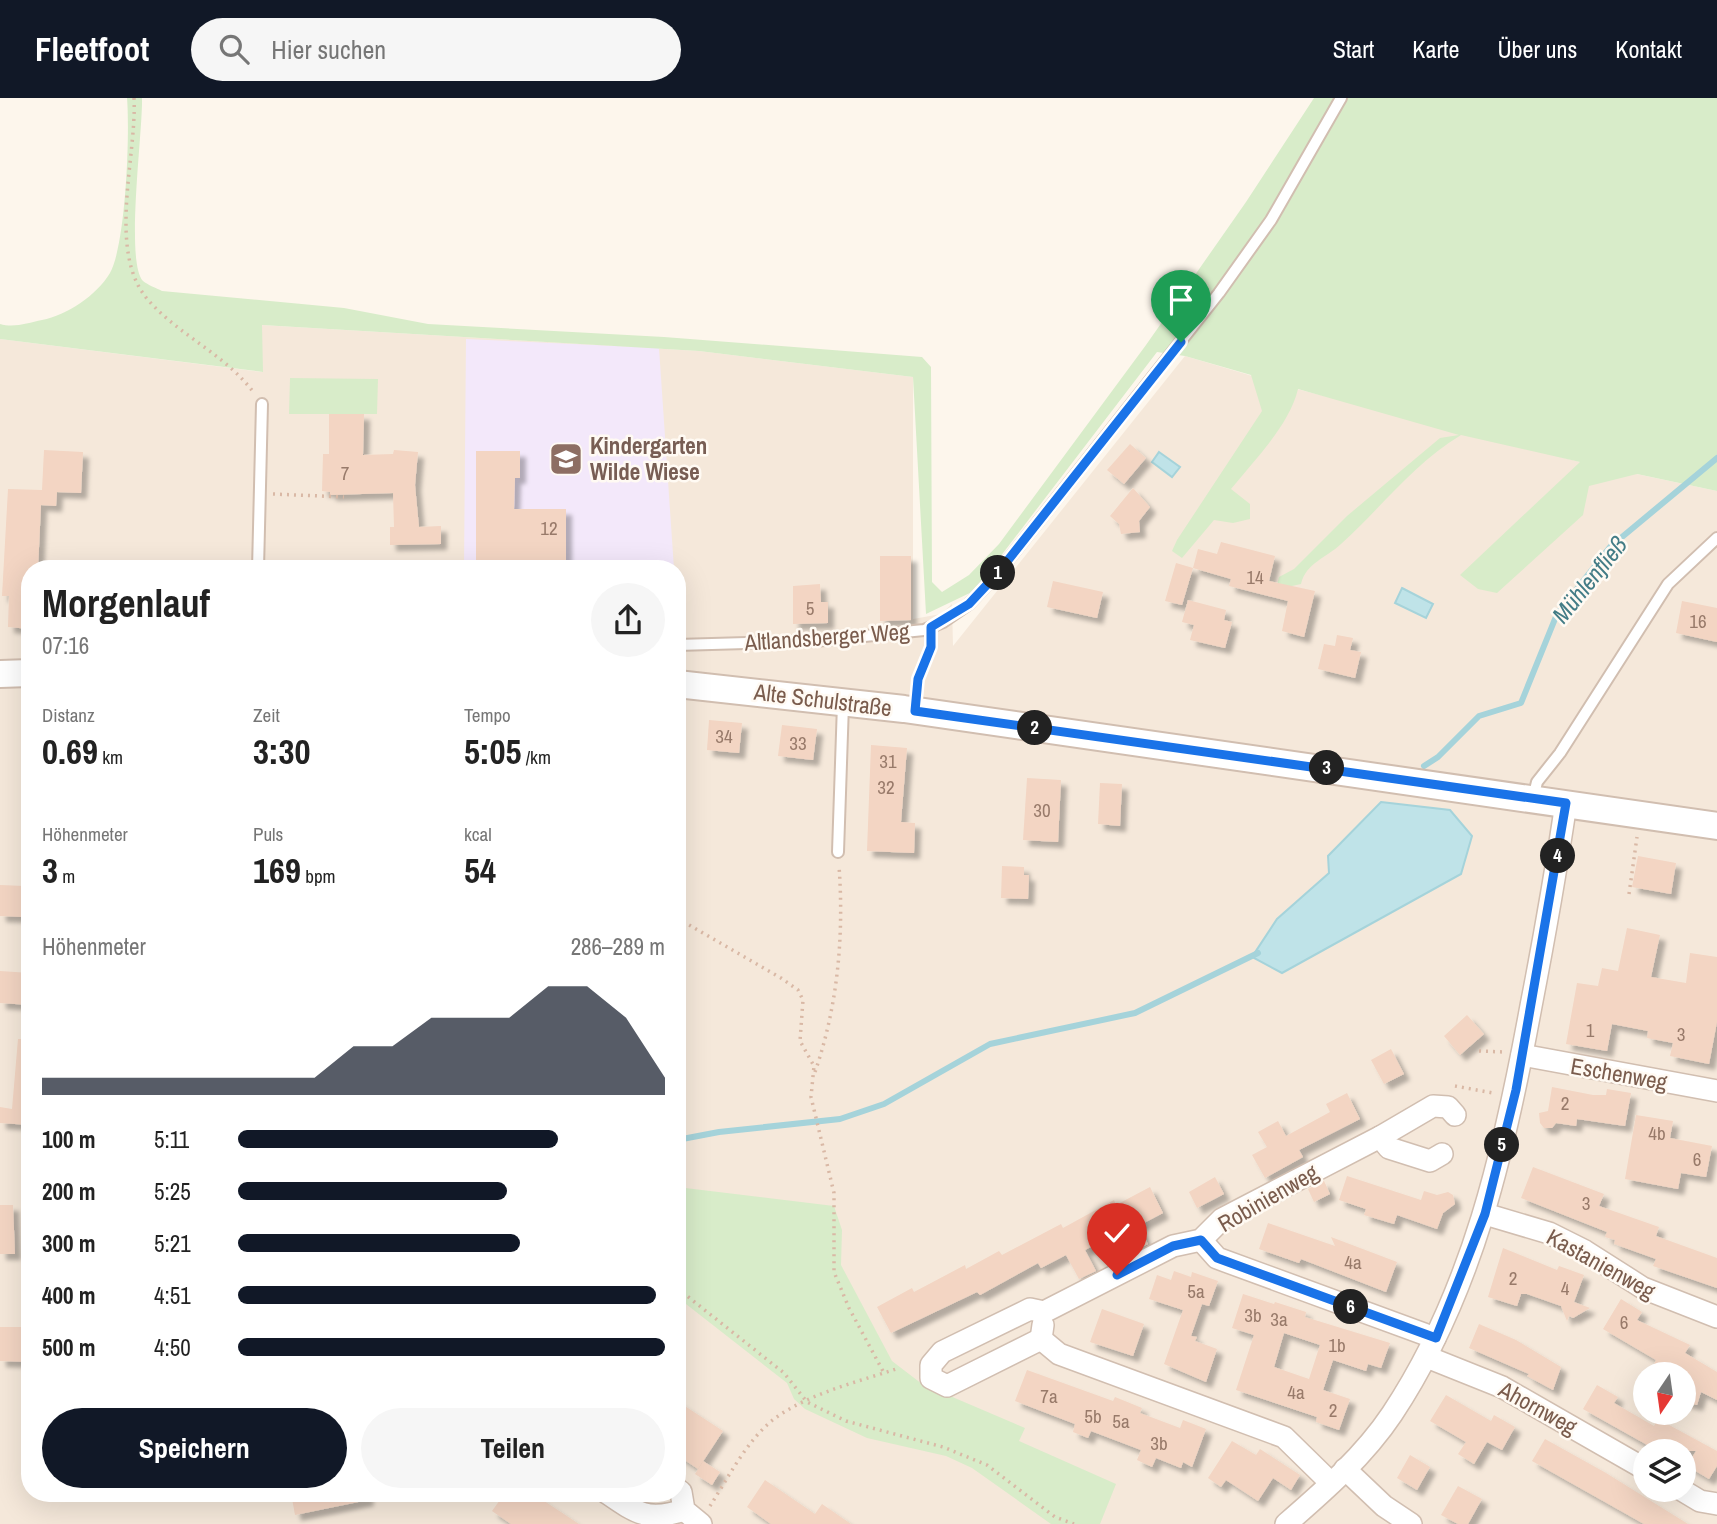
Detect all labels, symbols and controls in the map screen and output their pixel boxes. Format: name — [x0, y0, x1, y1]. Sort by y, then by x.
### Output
search box — [191, 18, 681, 81]
text: Fleetfoot — [35, 27, 149, 71]
icon: search — [215, 30, 253, 68]
text: Hier suchen — [271, 32, 386, 67]
text: Start — [1333, 33, 1374, 65]
text: Karte — [1412, 33, 1459, 65]
text: Über uns — [1497, 33, 1577, 65]
text: Kontakt — [1615, 33, 1682, 65]
pin — [1151, 270, 1211, 342]
icon: arrive — [1162, 281, 1200, 319]
place label: Kindergarten Wilde Wiese — [590, 430, 707, 487]
school or university icon: Kindergarten Wilde Wiese — [547, 440, 585, 478]
house number: 7 — [341, 460, 350, 486]
house number: 12 — [540, 515, 558, 541]
water label: Mühlenfließ — [1544, 529, 1634, 629]
pin: 1 — [981, 556, 1016, 590]
text: 1 — [993, 559, 1002, 585]
house number: 14 — [1246, 564, 1264, 590]
text: Morgenlauf — [42, 578, 210, 629]
button: share — [591, 583, 665, 657]
house number: 5 — [806, 595, 815, 621]
house number: 16 — [1689, 608, 1707, 634]
street label: Altlandsberger Weg — [742, 615, 911, 658]
text: 07:16 — [42, 630, 89, 661]
street label: Alte Schulstraße — [752, 676, 894, 723]
text: Distanz — [42, 702, 95, 728]
text: Zeit — [253, 702, 280, 728]
text: Tempo — [464, 702, 511, 728]
pin: 2 — [1018, 710, 1052, 746]
text: 2 — [1030, 714, 1039, 740]
house number: 34 — [715, 723, 733, 749]
text: 0.69 — [42, 728, 98, 775]
text: 3:30 — [253, 728, 310, 775]
text: 5:05 — [464, 728, 521, 775]
house number: 33 — [789, 730, 807, 756]
text: km — [98, 744, 123, 770]
text: /km — [521, 744, 551, 770]
house number: 31 — [879, 748, 897, 774]
pin: 3 — [1310, 750, 1344, 786]
text: 3 — [1322, 754, 1331, 780]
house number: 32 — [877, 774, 895, 800]
house number: 30 — [1033, 797, 1051, 823]
text: Höhenmeter — [42, 821, 128, 847]
text: Puls — [253, 821, 283, 847]
text: kcal — [464, 821, 492, 847]
pin: 4 — [1540, 838, 1576, 874]
text: 4 — [1553, 842, 1562, 868]
text: 3 — [42, 847, 58, 894]
text: 169 — [253, 847, 301, 894]
text: 54 — [464, 847, 496, 894]
text: m — [58, 863, 75, 889]
text: bpm — [301, 863, 336, 889]
text: Höhenmeter — [42, 931, 146, 962]
text: 286–289 m — [571, 931, 665, 962]
house number: 1 — [1586, 1017, 1595, 1043]
house number: 3 — [1677, 1021, 1685, 1047]
street label: Eschenweg — [1568, 1050, 1670, 1097]
house number: 2 — [1561, 1090, 1569, 1116]
house number: 4b — [1648, 1120, 1666, 1146]
text: 100 m — [42, 1124, 95, 1155]
text: 5:11 — [154, 1124, 189, 1155]
pin: 5 — [1484, 1128, 1520, 1162]
text: 5 — [1497, 1131, 1506, 1157]
house number: 6 — [1693, 1146, 1701, 1172]
street label: Robinienweg — [1212, 1156, 1324, 1239]
text: 200 m — [42, 1176, 95, 1207]
text: 5:25 — [154, 1176, 191, 1207]
house number: 3 — [1582, 1190, 1590, 1216]
pin — [1087, 1203, 1147, 1275]
icon: check — [1098, 1214, 1136, 1252]
street label: Kastanienweg — [1541, 1221, 1661, 1306]
text: 300 m — [42, 1228, 95, 1259]
text: 5:21 — [154, 1228, 191, 1259]
house number: 4a — [1344, 1249, 1362, 1275]
house number: 2 — [1509, 1265, 1517, 1291]
house number: 4 — [1561, 1275, 1570, 1301]
house number: 5a — [1187, 1278, 1205, 1304]
text: 400 m — [42, 1280, 95, 1311]
text: 4:51 — [154, 1280, 191, 1311]
pin: 6 — [1334, 1290, 1368, 1324]
text: 6 — [1346, 1293, 1355, 1319]
house number: 3b — [1244, 1302, 1262, 1328]
house number: 3a — [1270, 1306, 1288, 1332]
house number: 6 — [1620, 1309, 1628, 1335]
text: 500 m — [42, 1332, 95, 1363]
text: 4:50 — [154, 1332, 191, 1363]
house number: 1b — [1328, 1332, 1346, 1358]
north arrow — [1633, 1362, 1696, 1424]
map controls — [1633, 1362, 1696, 1502]
street label: Ahornweg — [1493, 1373, 1583, 1442]
house number: 4a — [1287, 1379, 1305, 1405]
house number: 7a — [1040, 1383, 1058, 1409]
house number: 2 — [1329, 1397, 1337, 1423]
house number: 5b — [1084, 1403, 1102, 1429]
button: Speichern — [42, 1408, 347, 1488]
button: Teilen — [361, 1408, 665, 1488]
house number: 5a — [1112, 1408, 1130, 1434]
house number: 3b — [1150, 1430, 1168, 1456]
button: layers — [1633, 1439, 1696, 1502]

